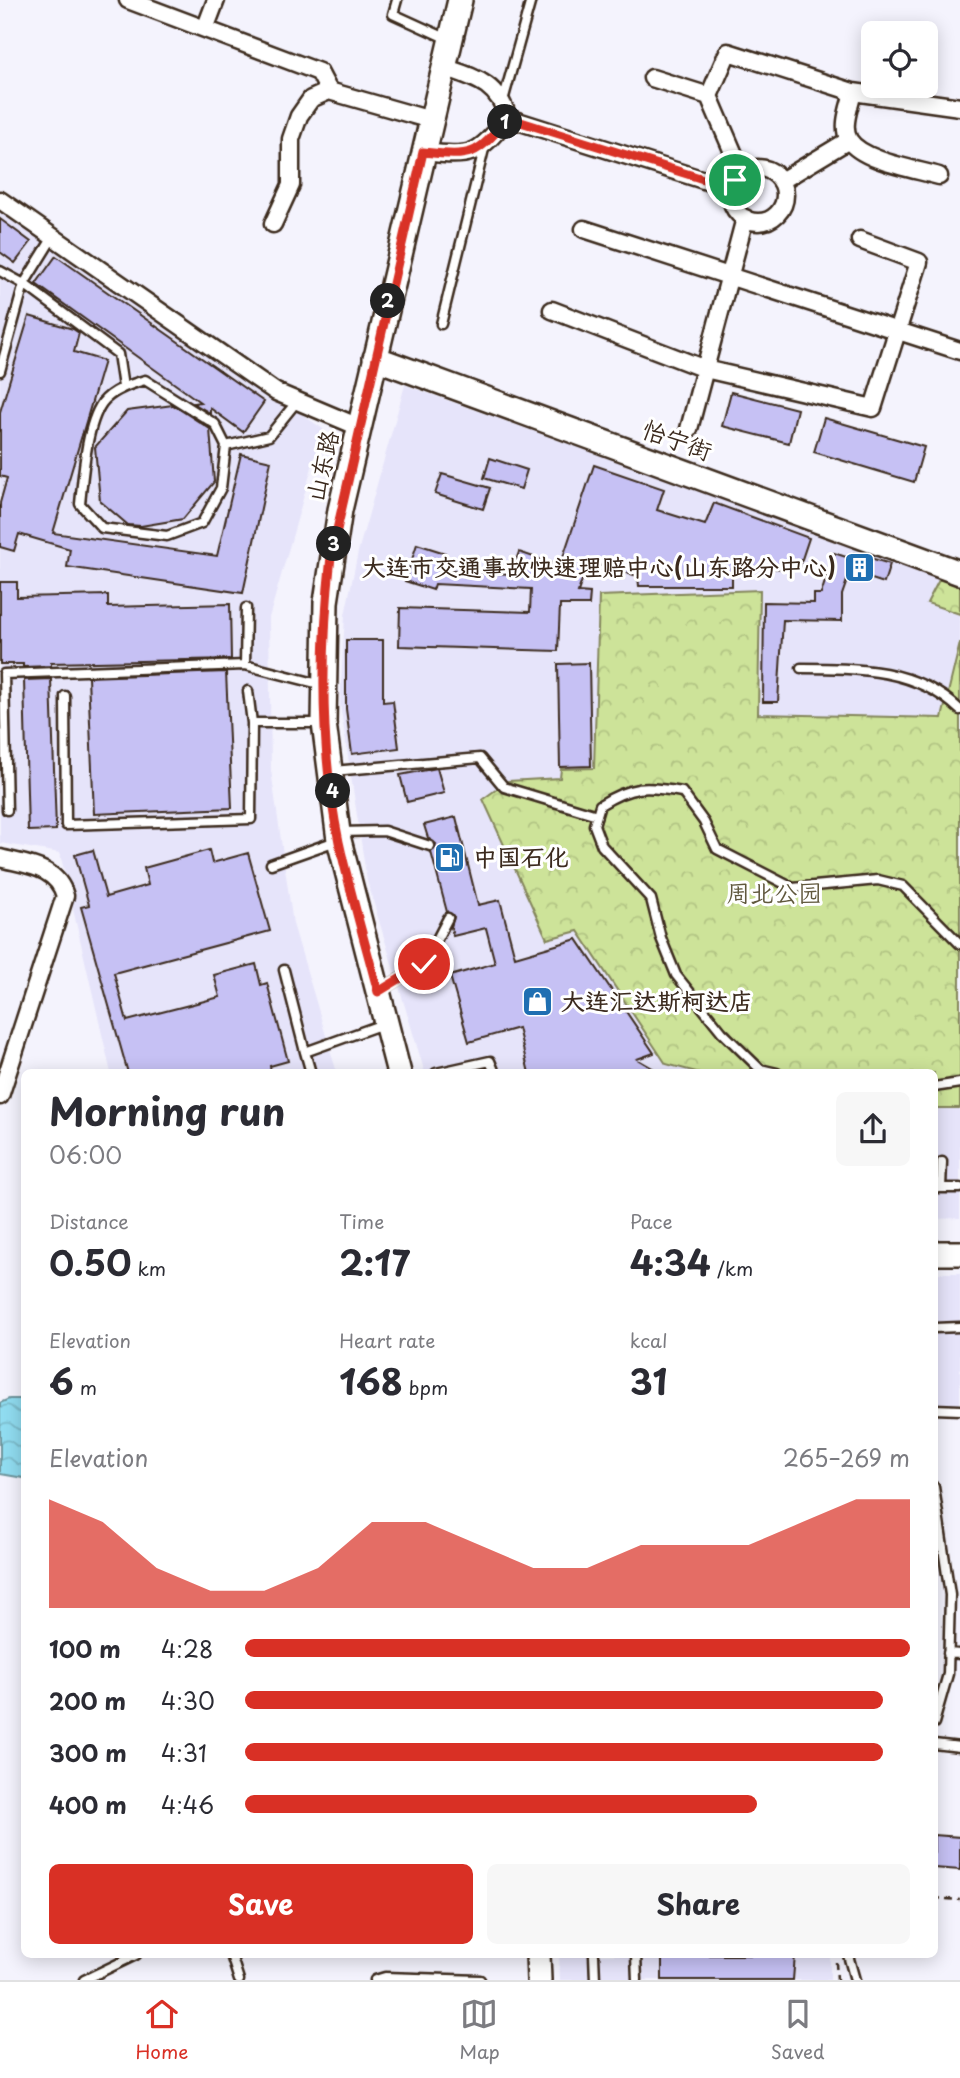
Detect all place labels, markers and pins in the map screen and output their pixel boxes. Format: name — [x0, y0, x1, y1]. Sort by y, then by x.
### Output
pin: 1 — [488, 104, 522, 140]
pin — [705, 150, 765, 210]
pin: 2 — [370, 284, 406, 318]
pin: 3 — [316, 526, 352, 562]
place label: 大连市交通事故快速理赔中心(山东路分中心) — [362, 548, 836, 584]
building icon: 大连市交通事故快速理赔中心(山东路分中心) — [842, 551, 876, 585]
pin: 4 — [316, 774, 350, 808]
place label: 中国石化 — [473, 838, 569, 874]
fuel station icon: 中国石化 — [433, 841, 467, 875]
pin — [394, 934, 454, 994]
place label: 大连汇达斯柯达店 — [561, 982, 753, 1018]
shop icon: 大连汇达斯柯达店 — [521, 985, 555, 1019]

